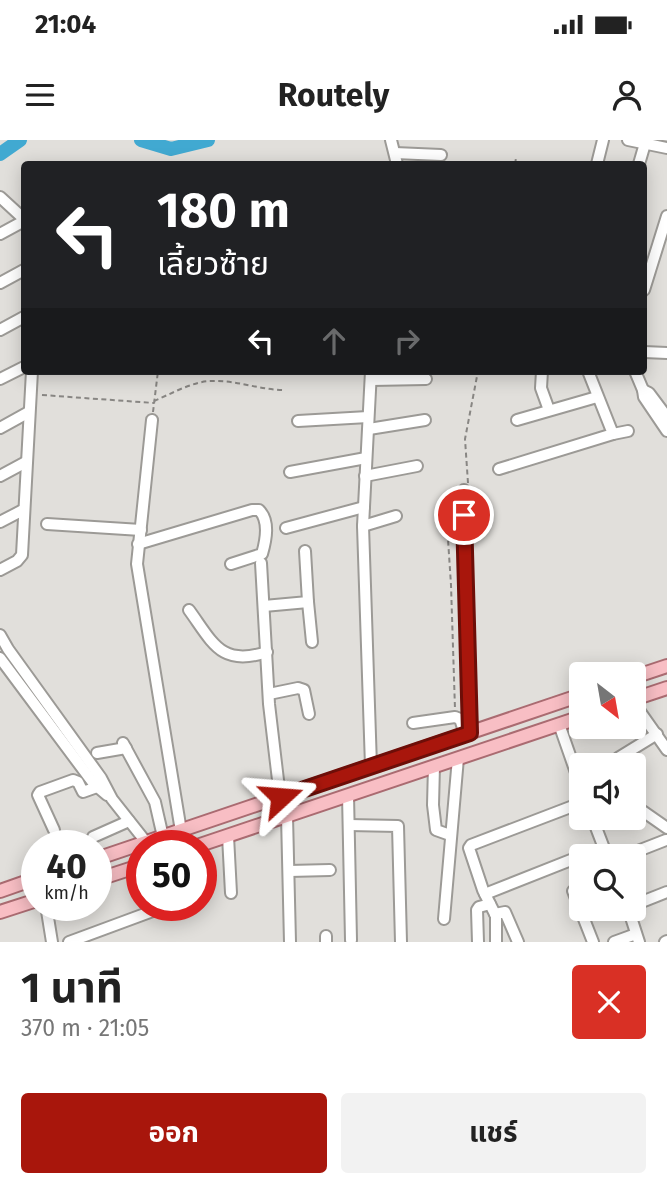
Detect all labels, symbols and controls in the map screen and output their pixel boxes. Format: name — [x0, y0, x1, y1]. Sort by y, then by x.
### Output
text: 21:04 — [35, 9, 96, 40]
icon: menu — [21, 76, 59, 114]
text: Routely — [278, 76, 389, 114]
icon: person — [608, 76, 646, 114]
text: 180 m — [157, 181, 290, 240]
icon: left — [42, 189, 133, 280]
text: เลี้ยวซ้าย — [157, 245, 269, 283]
icon: left — [242, 322, 280, 360]
icon: ahead — [315, 322, 353, 360]
icon: right — [388, 322, 426, 360]
pin — [434, 485, 494, 545]
icon: arrive — [445, 496, 483, 534]
north arrow — [569, 662, 646, 738]
map controls — [569, 662, 646, 921]
button: sound — [569, 753, 646, 830]
position arrow — [244, 760, 318, 834]
speed limit sign: 50 — [126, 830, 217, 921]
button: search — [569, 844, 646, 921]
text: 40 — [46, 845, 87, 887]
text: km/h — [44, 882, 89, 904]
text: 1 นาที — [21, 963, 123, 1013]
button: close — [572, 965, 646, 1039]
text: 370 m · 21:05 — [21, 1014, 149, 1042]
button: ออก — [21, 1093, 327, 1173]
button: แชร์ — [341, 1093, 646, 1173]

